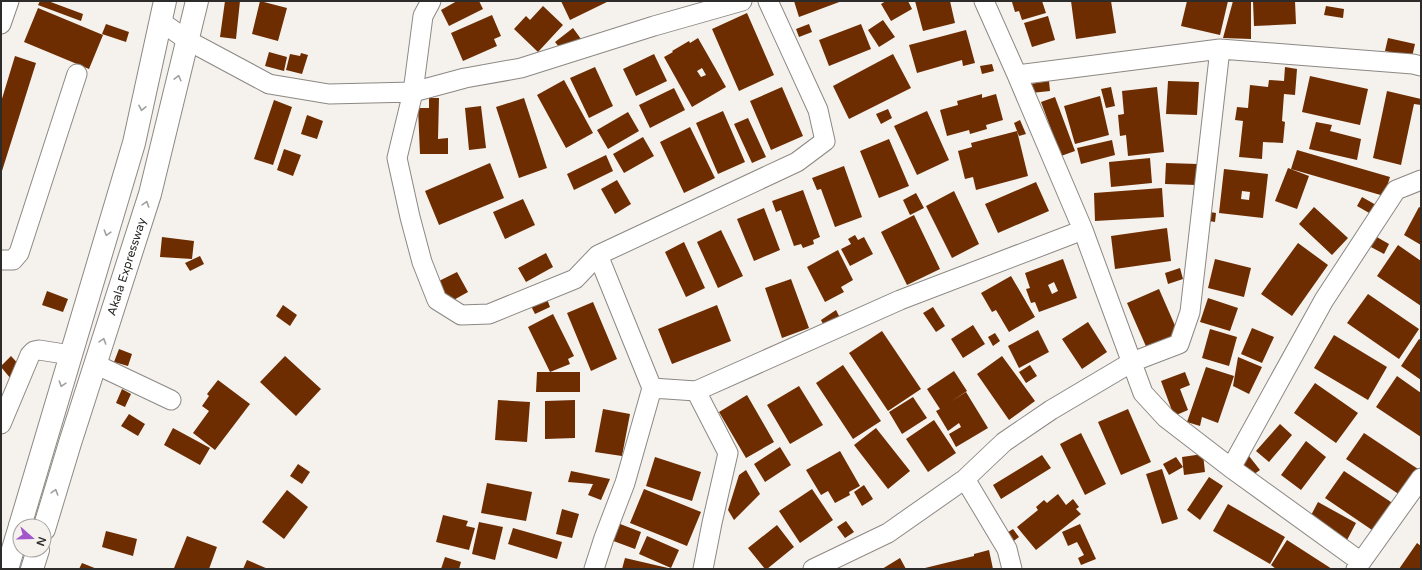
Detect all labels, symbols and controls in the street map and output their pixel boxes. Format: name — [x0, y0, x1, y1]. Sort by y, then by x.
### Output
one-way arrow — [173, 74, 182, 81]
one-way arrow — [138, 104, 146, 111]
one-way arrow — [141, 200, 150, 207]
street label: Akala Expressway — [104, 216, 149, 317]
one-way arrow — [103, 229, 112, 236]
one-way arrow — [98, 337, 106, 344]
one-way arrow — [58, 381, 67, 388]
one-way arrow — [50, 488, 59, 495]
north arrow — [12, 518, 52, 558]
text: N — [33, 535, 49, 548]

